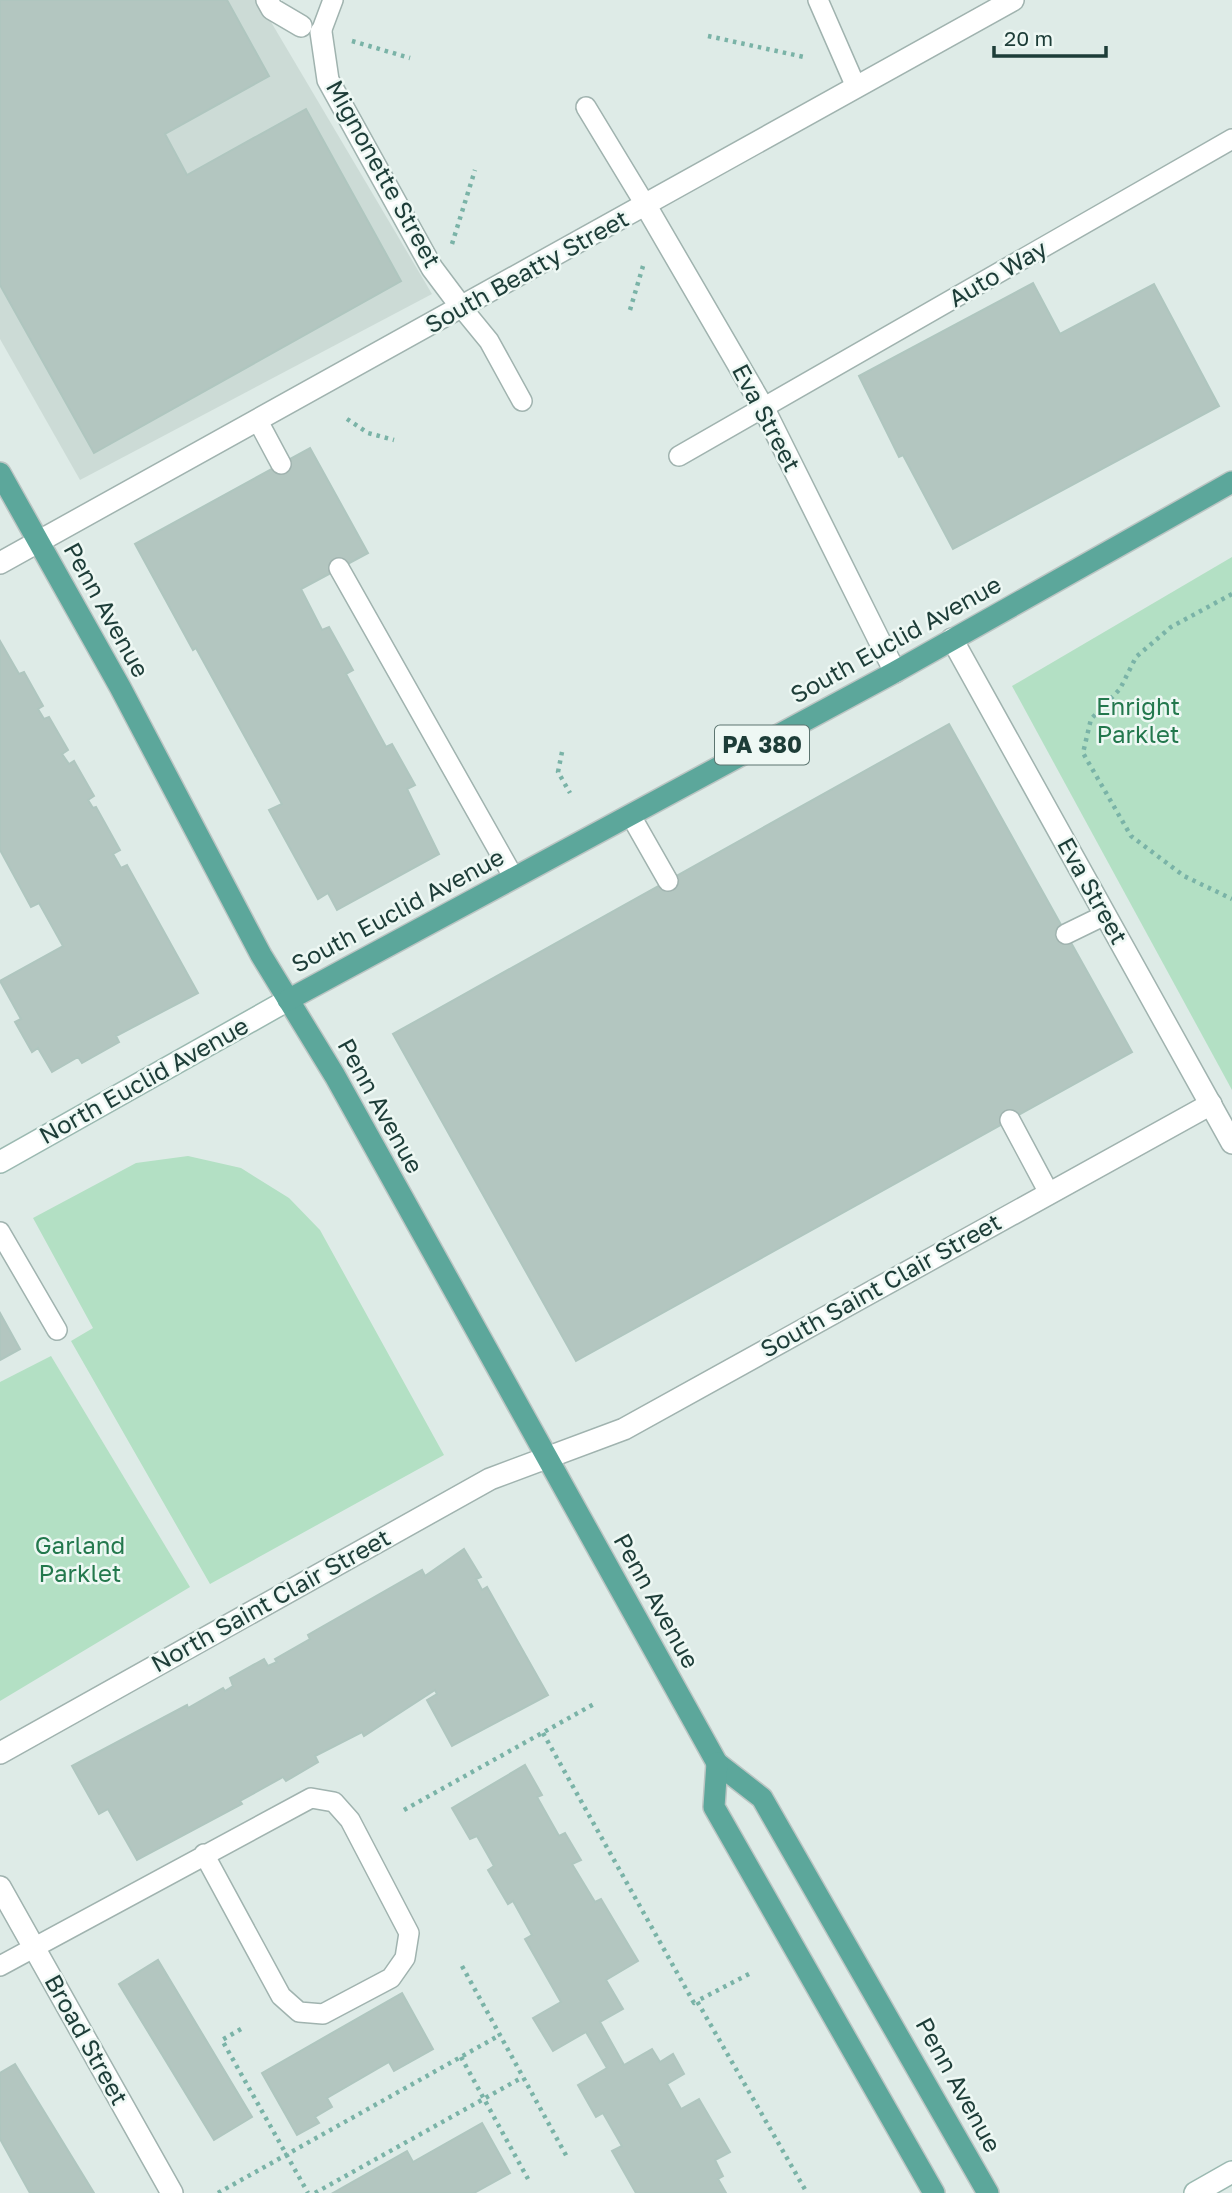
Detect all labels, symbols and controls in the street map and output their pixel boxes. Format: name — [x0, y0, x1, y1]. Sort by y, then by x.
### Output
scale bar — [994, 14, 1106, 58]
text: 20 m — [1004, 25, 1053, 51]
street label: Mignonette Street — [321, 75, 448, 272]
street label: South Beatty Street — [420, 203, 633, 339]
street label: Auto Way — [943, 233, 1052, 312]
street label: Eva Street — [727, 359, 808, 476]
street label: Penn Avenue — [58, 537, 156, 682]
street label: South Euclid Avenue — [785, 569, 1006, 709]
park label: Enright Parklet — [1096, 691, 1180, 748]
road number: PA 380 — [715, 726, 809, 764]
street label: Eva Street — [1052, 832, 1135, 949]
street label: South Euclid Avenue — [286, 841, 509, 978]
street label: North Euclid Avenue — [34, 1010, 253, 1149]
street label: Penn Avenue — [332, 1033, 430, 1178]
street label: South Saint Clair Street — [755, 1206, 1006, 1363]
street label: North Saint Clair Street — [146, 1522, 395, 1678]
street label: Penn Avenue — [608, 1528, 706, 1673]
park label: Garland Parklet — [35, 1530, 125, 1587]
street label: Broad Street — [39, 1969, 135, 2110]
street label: Penn Avenue — [910, 2012, 1008, 2157]

